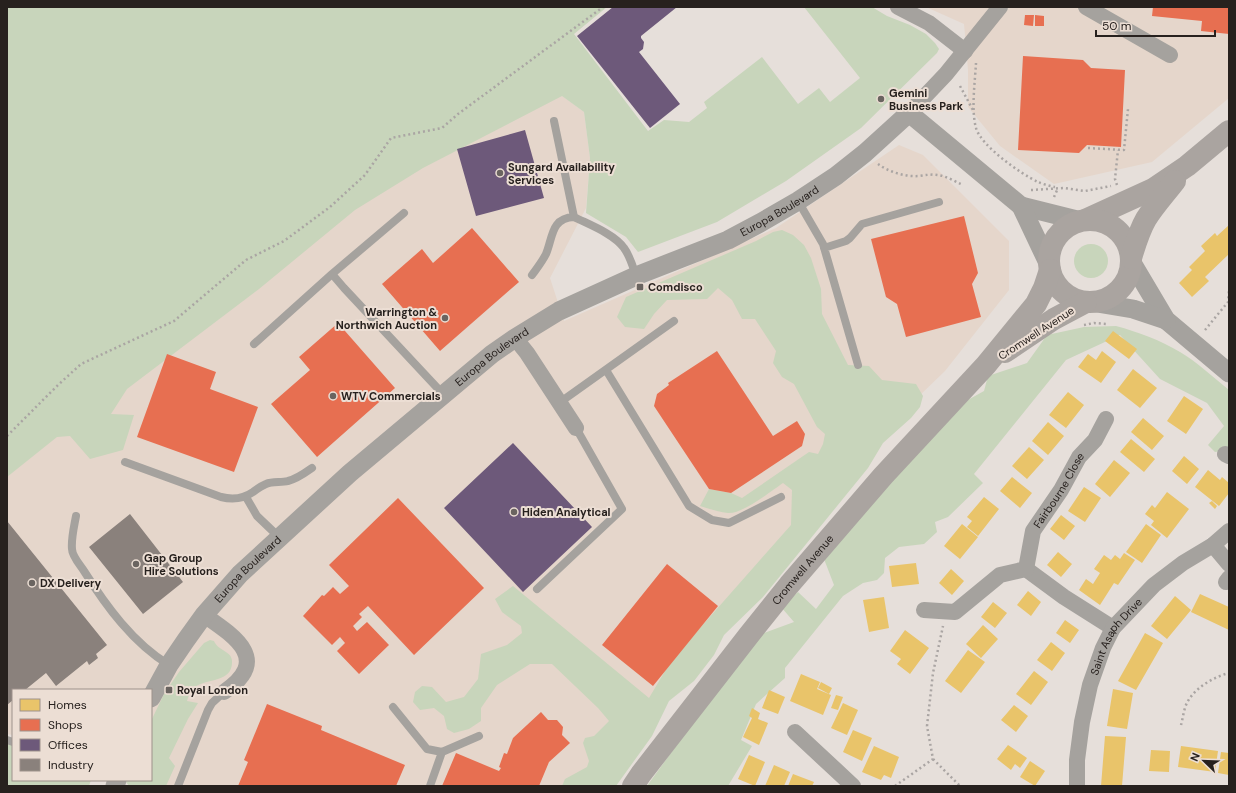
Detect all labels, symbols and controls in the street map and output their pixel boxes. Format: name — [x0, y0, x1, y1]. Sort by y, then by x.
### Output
scale bar — [1096, 12, 1215, 38]
text: 50 m — [1102, 18, 1131, 34]
place label: Gemini Business Park — [889, 86, 964, 113]
marker: Gemini Business Park — [876, 94, 886, 104]
place label: Sungard Availability Services — [508, 160, 615, 187]
marker: Sungard Availability Services — [495, 168, 505, 178]
street label: Europa Boulevard — [738, 182, 822, 239]
place label: Comdisco — [648, 280, 703, 294]
marker: Comdisco — [635, 282, 645, 292]
street label: Cromwell Avenue — [995, 303, 1077, 363]
place label: Warrington & Northwich Auction — [336, 305, 437, 332]
marker: Warrington & Northwich Auction — [440, 313, 450, 323]
street label: Europa Boulevard — [452, 324, 531, 389]
place label: WTV Commercials — [341, 389, 441, 403]
marker: WTV Commercials — [328, 391, 338, 401]
street label: Fairbourne Close — [1030, 449, 1087, 531]
place label: Hiden Analytical — [522, 505, 611, 519]
marker: Hiden Analytical — [509, 507, 519, 517]
street label: Cromwell Avenue — [769, 532, 836, 608]
street label: Europa Boulevard — [211, 533, 284, 605]
place label: Gap Group Hire Solutions — [144, 551, 219, 578]
marker: Gap Group Hire Solutions — [131, 559, 141, 569]
place label: DX Delivery — [40, 576, 102, 590]
marker: DX Delivery — [27, 578, 37, 588]
street label: Saint Asaph Drive — [1087, 595, 1145, 677]
place label: Royal London — [177, 683, 248, 697]
marker: Royal London — [164, 685, 174, 695]
legend — [12, 689, 152, 781]
text: Homes — [48, 697, 87, 713]
text: Shops — [48, 717, 83, 733]
text: Offices — [48, 737, 88, 753]
north arrow — [1184, 741, 1224, 781]
text: N — [1187, 751, 1203, 764]
text: Industry — [48, 757, 94, 773]

